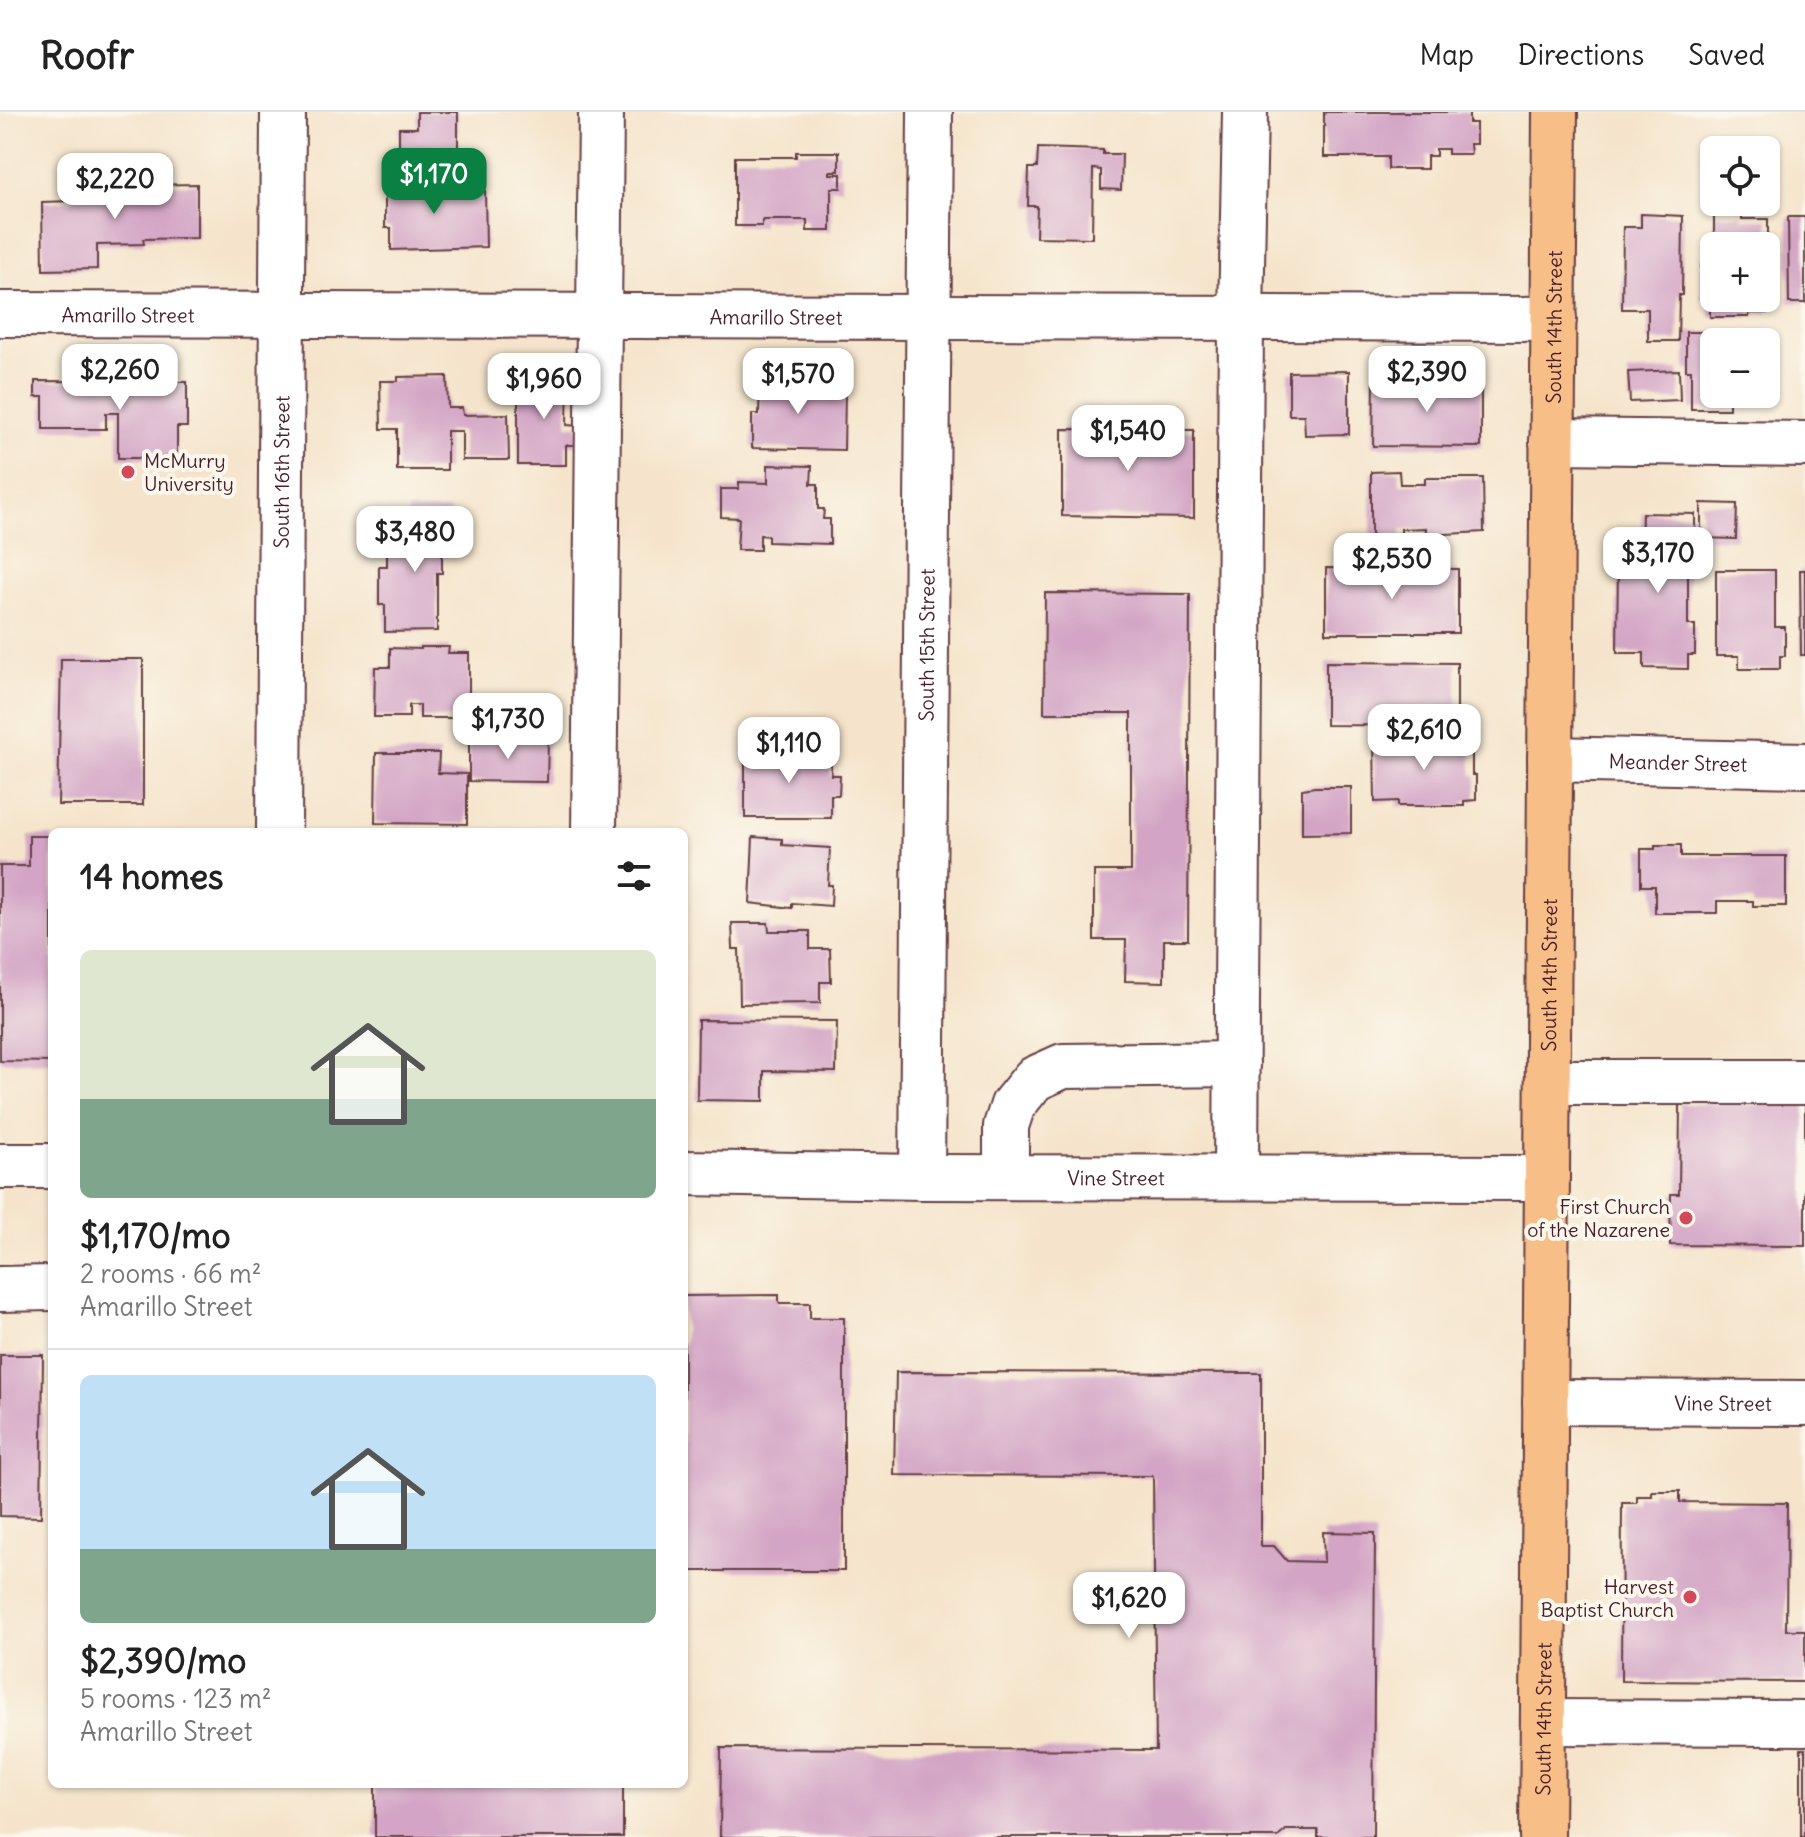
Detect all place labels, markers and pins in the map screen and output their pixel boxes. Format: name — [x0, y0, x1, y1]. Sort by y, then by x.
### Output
pin: $1,170 — [369, 148, 499, 216]
pin: $2,220 — [50, 153, 180, 221]
pin: $2,260 — [55, 344, 185, 412]
pin: $2,390 — [1362, 346, 1492, 414]
pin: $1,570 — [733, 348, 863, 416]
pin: $1,960 — [479, 353, 609, 421]
pin: $1,540 — [1063, 405, 1193, 473]
place label: McMurry University — [144, 448, 234, 496]
marker: McMurry University — [119, 463, 137, 481]
pin: $3,480 — [350, 506, 480, 574]
pin: $3,170 — [1593, 527, 1723, 595]
pin: $2,530 — [1327, 533, 1457, 601]
pin: $1,730 — [443, 693, 573, 761]
pin: $2,610 — [1359, 704, 1489, 772]
pin: $1,110 — [724, 717, 854, 785]
place label: First Church of the Nazarene — [1527, 1194, 1670, 1242]
marker: First Church of the Nazarene — [1677, 1209, 1695, 1227]
pin: $1,620 — [1064, 1572, 1194, 1640]
place label: Harvest Baptist Church — [1540, 1574, 1674, 1622]
marker: Harvest Baptist Church — [1681, 1588, 1699, 1606]

